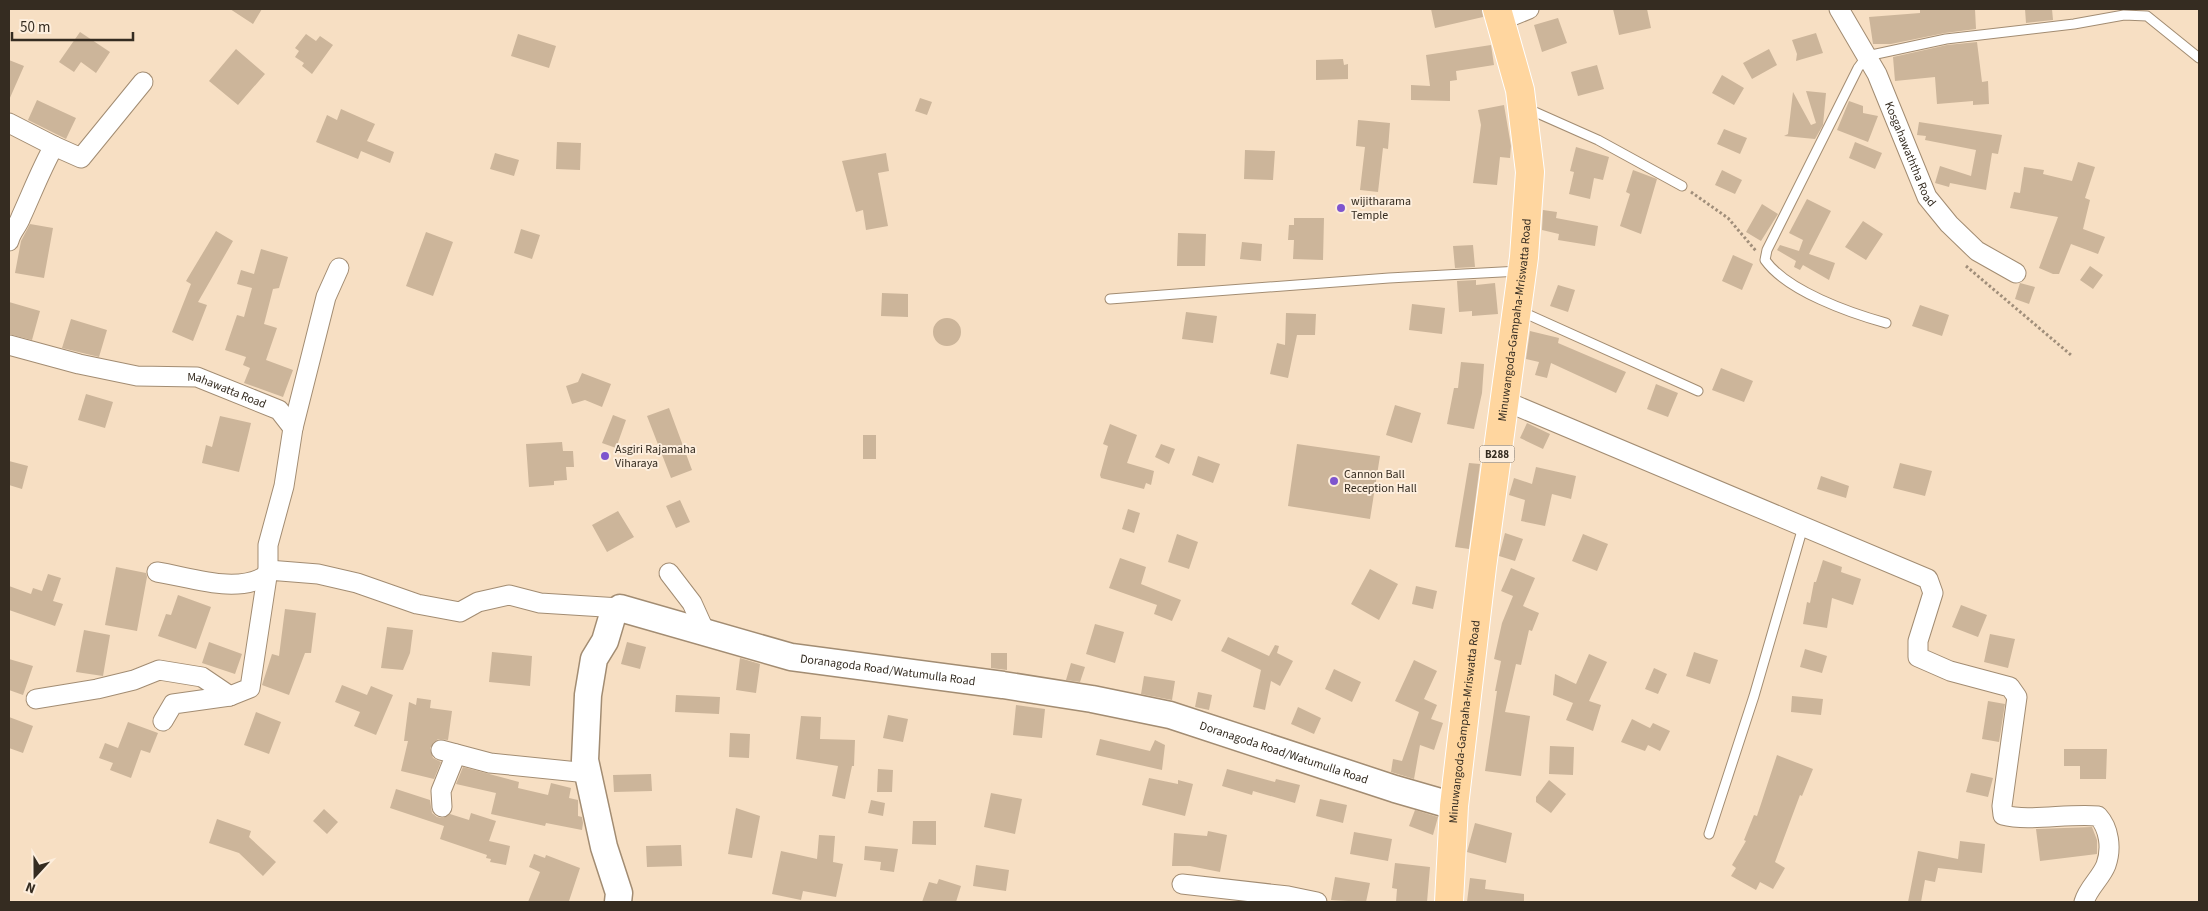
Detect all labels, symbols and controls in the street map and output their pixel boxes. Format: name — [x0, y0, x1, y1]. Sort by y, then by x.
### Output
scale bar — [12, 10, 134, 42]
text: 50 m — [20, 17, 50, 38]
street label: Kosgahawaththa Road — [1880, 99, 1940, 211]
place label: wijitharama Temple — [1351, 193, 1411, 224]
marker: wijitharama Temple — [1335, 202, 1347, 214]
street label: Minuwangoda-Gampaha-Mriswatta Road — [1494, 218, 1536, 422]
street label: Mahawatta Road — [187, 369, 269, 413]
place label: Asgiri Rajamaha Viharaya — [615, 441, 696, 472]
road number: B288 — [1480, 446, 1514, 462]
marker: Asgiri Rajamaha Viharaya — [599, 450, 611, 462]
place label: Cannon Ball Reception Hall — [1344, 466, 1417, 497]
marker: Cannon Ball Reception Hall — [1328, 475, 1340, 487]
street label: Minuwangoda-Gampaha-Mriswatta Road — [1445, 619, 1485, 824]
street label: Doranagoda Road/Watumulla Road — [799, 650, 976, 690]
street label: Doranagoda Road/Watumulla Road — [1197, 717, 1370, 789]
north arrow — [10, 851, 60, 901]
text: N — [23, 876, 39, 898]

